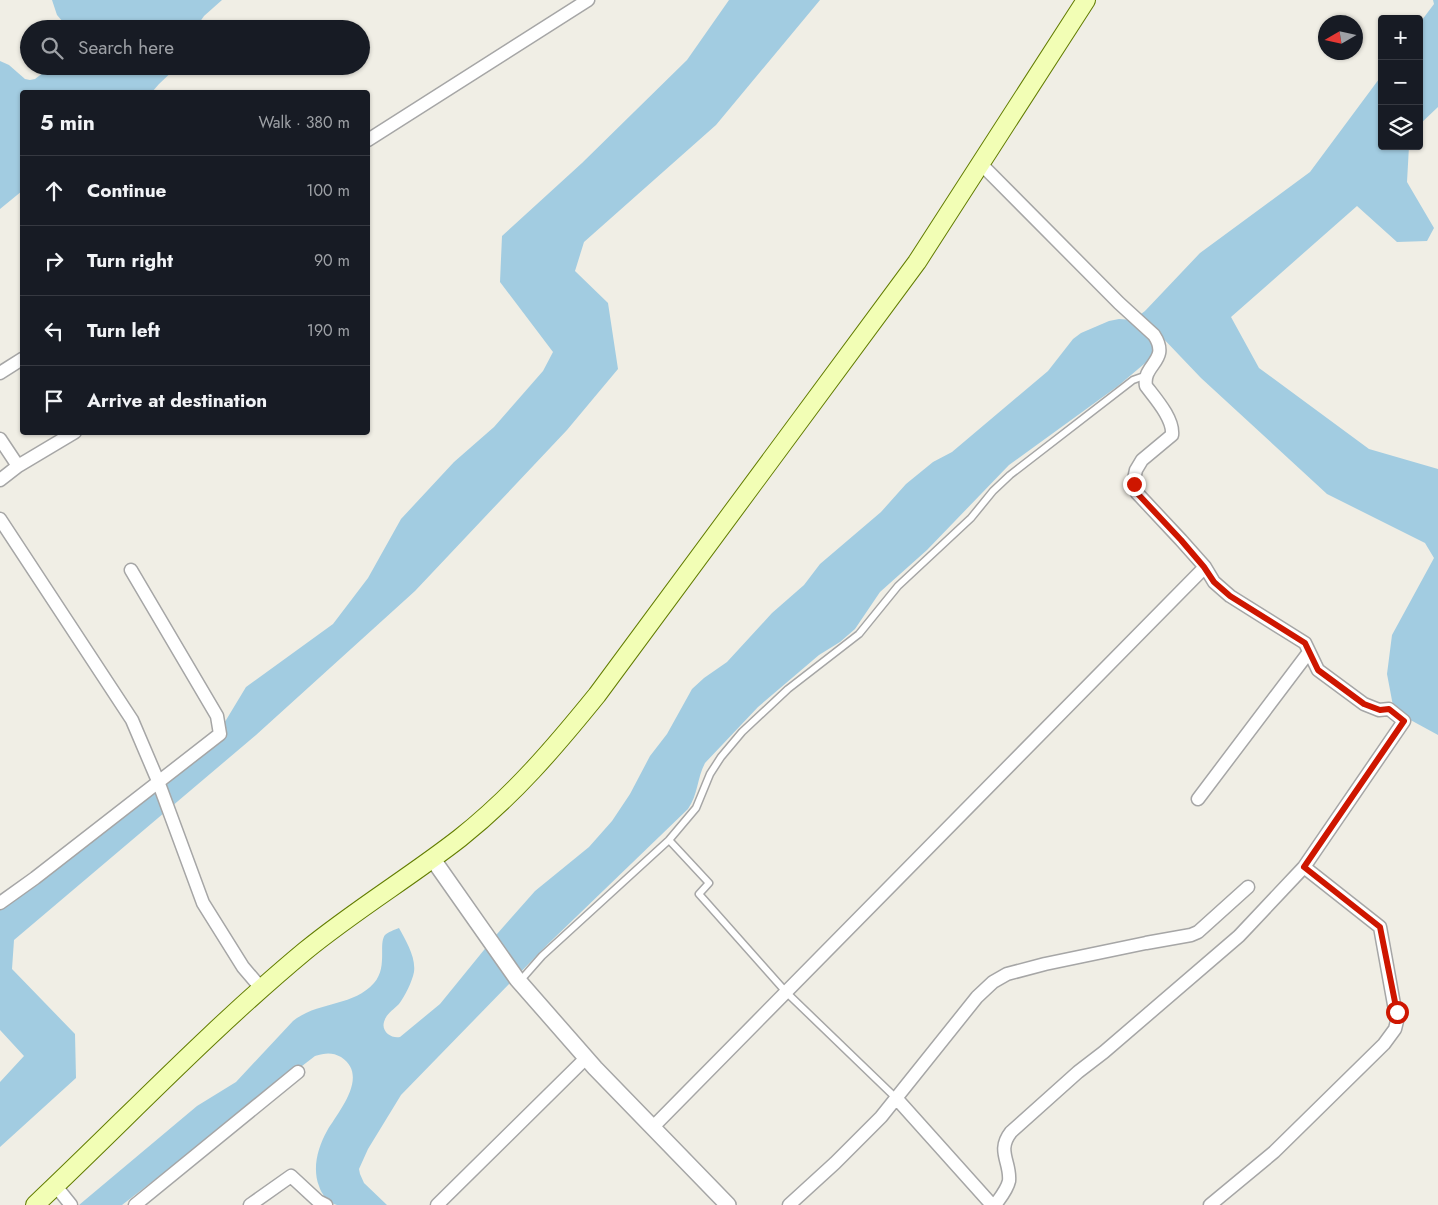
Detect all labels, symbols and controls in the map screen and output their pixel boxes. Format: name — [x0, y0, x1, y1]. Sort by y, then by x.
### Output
north arrow — [1318, 15, 1363, 60]
map controls — [1378, 15, 1423, 150]
button: + — [1378, 15, 1423, 60]
search box — [20, 20, 370, 75]
icon: search — [38, 34, 66, 62]
text: Search here — [78, 34, 174, 61]
button: − — [1378, 60, 1423, 105]
button: layers — [1378, 105, 1423, 150]
text: 5 min — [40, 108, 95, 138]
text: Walk · 380 m — [259, 111, 350, 134]
icon: ahead — [40, 177, 68, 205]
text: Continue — [87, 177, 166, 204]
text: 100 m — [306, 179, 350, 202]
icon: right — [40, 247, 68, 275]
text: Turn right — [87, 247, 173, 274]
text: 90 m — [314, 249, 350, 272]
icon: left — [40, 317, 68, 345]
text: Turn left — [87, 317, 160, 344]
text: 190 m — [307, 319, 350, 342]
icon: arrive — [40, 387, 68, 415]
text: Arrive at destination — [87, 387, 267, 414]
route end — [1123, 473, 1146, 496]
route start — [1386, 1001, 1409, 1024]

